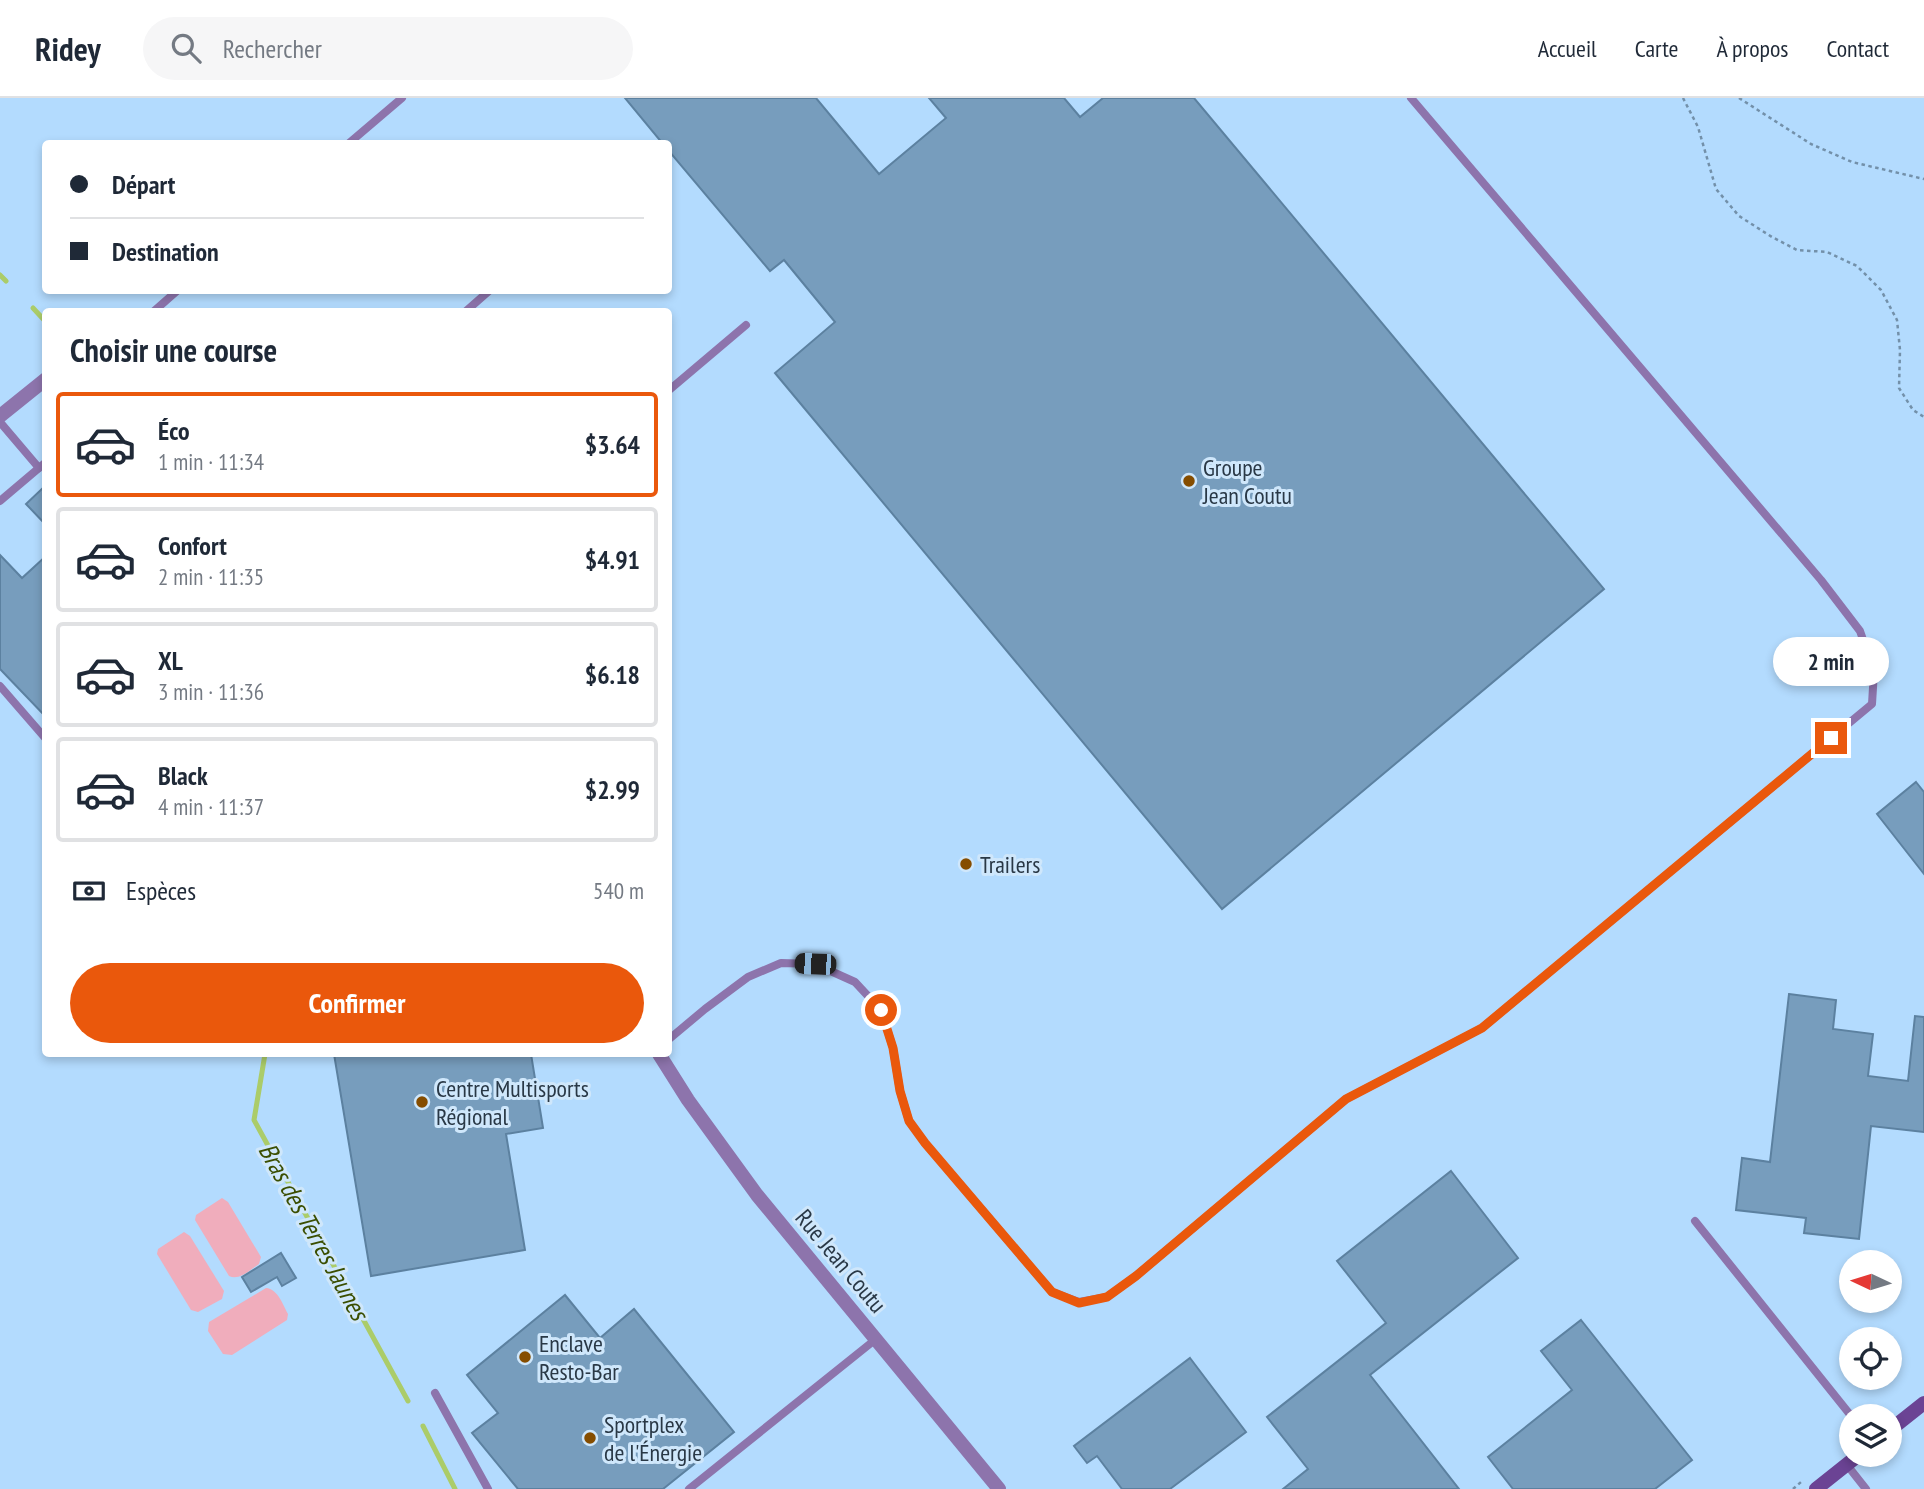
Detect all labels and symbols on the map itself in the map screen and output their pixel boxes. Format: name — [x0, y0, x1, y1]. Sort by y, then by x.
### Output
place label: Groupe Jean Coutu — [1202, 452, 1292, 511]
marker: Groupe Jean Coutu — [1181, 473, 1197, 489]
callout: 2 min — [1773, 636, 1889, 686]
route end — [1815, 722, 1847, 754]
place label: Trailers — [980, 849, 1040, 880]
marker: Trailers — [958, 856, 974, 872]
car — [794, 953, 837, 975]
route start — [865, 994, 897, 1026]
place label: Centre Multisports Régional — [436, 1073, 589, 1132]
marker: Centre Multisports Régional — [414, 1094, 430, 1110]
water label: Bras des Terres Jaunes — [252, 1137, 377, 1327]
street label: Rue Jean Coutu — [789, 1203, 893, 1319]
north arrow — [1839, 1250, 1902, 1312]
place label: Enclave Resto-Bar — [539, 1328, 619, 1387]
marker: Enclave Resto-Bar — [517, 1349, 533, 1365]
place label: Sportplex de l'Énergie — [604, 1409, 702, 1468]
marker: Sportplex de l'Énergie — [582, 1430, 598, 1446]

